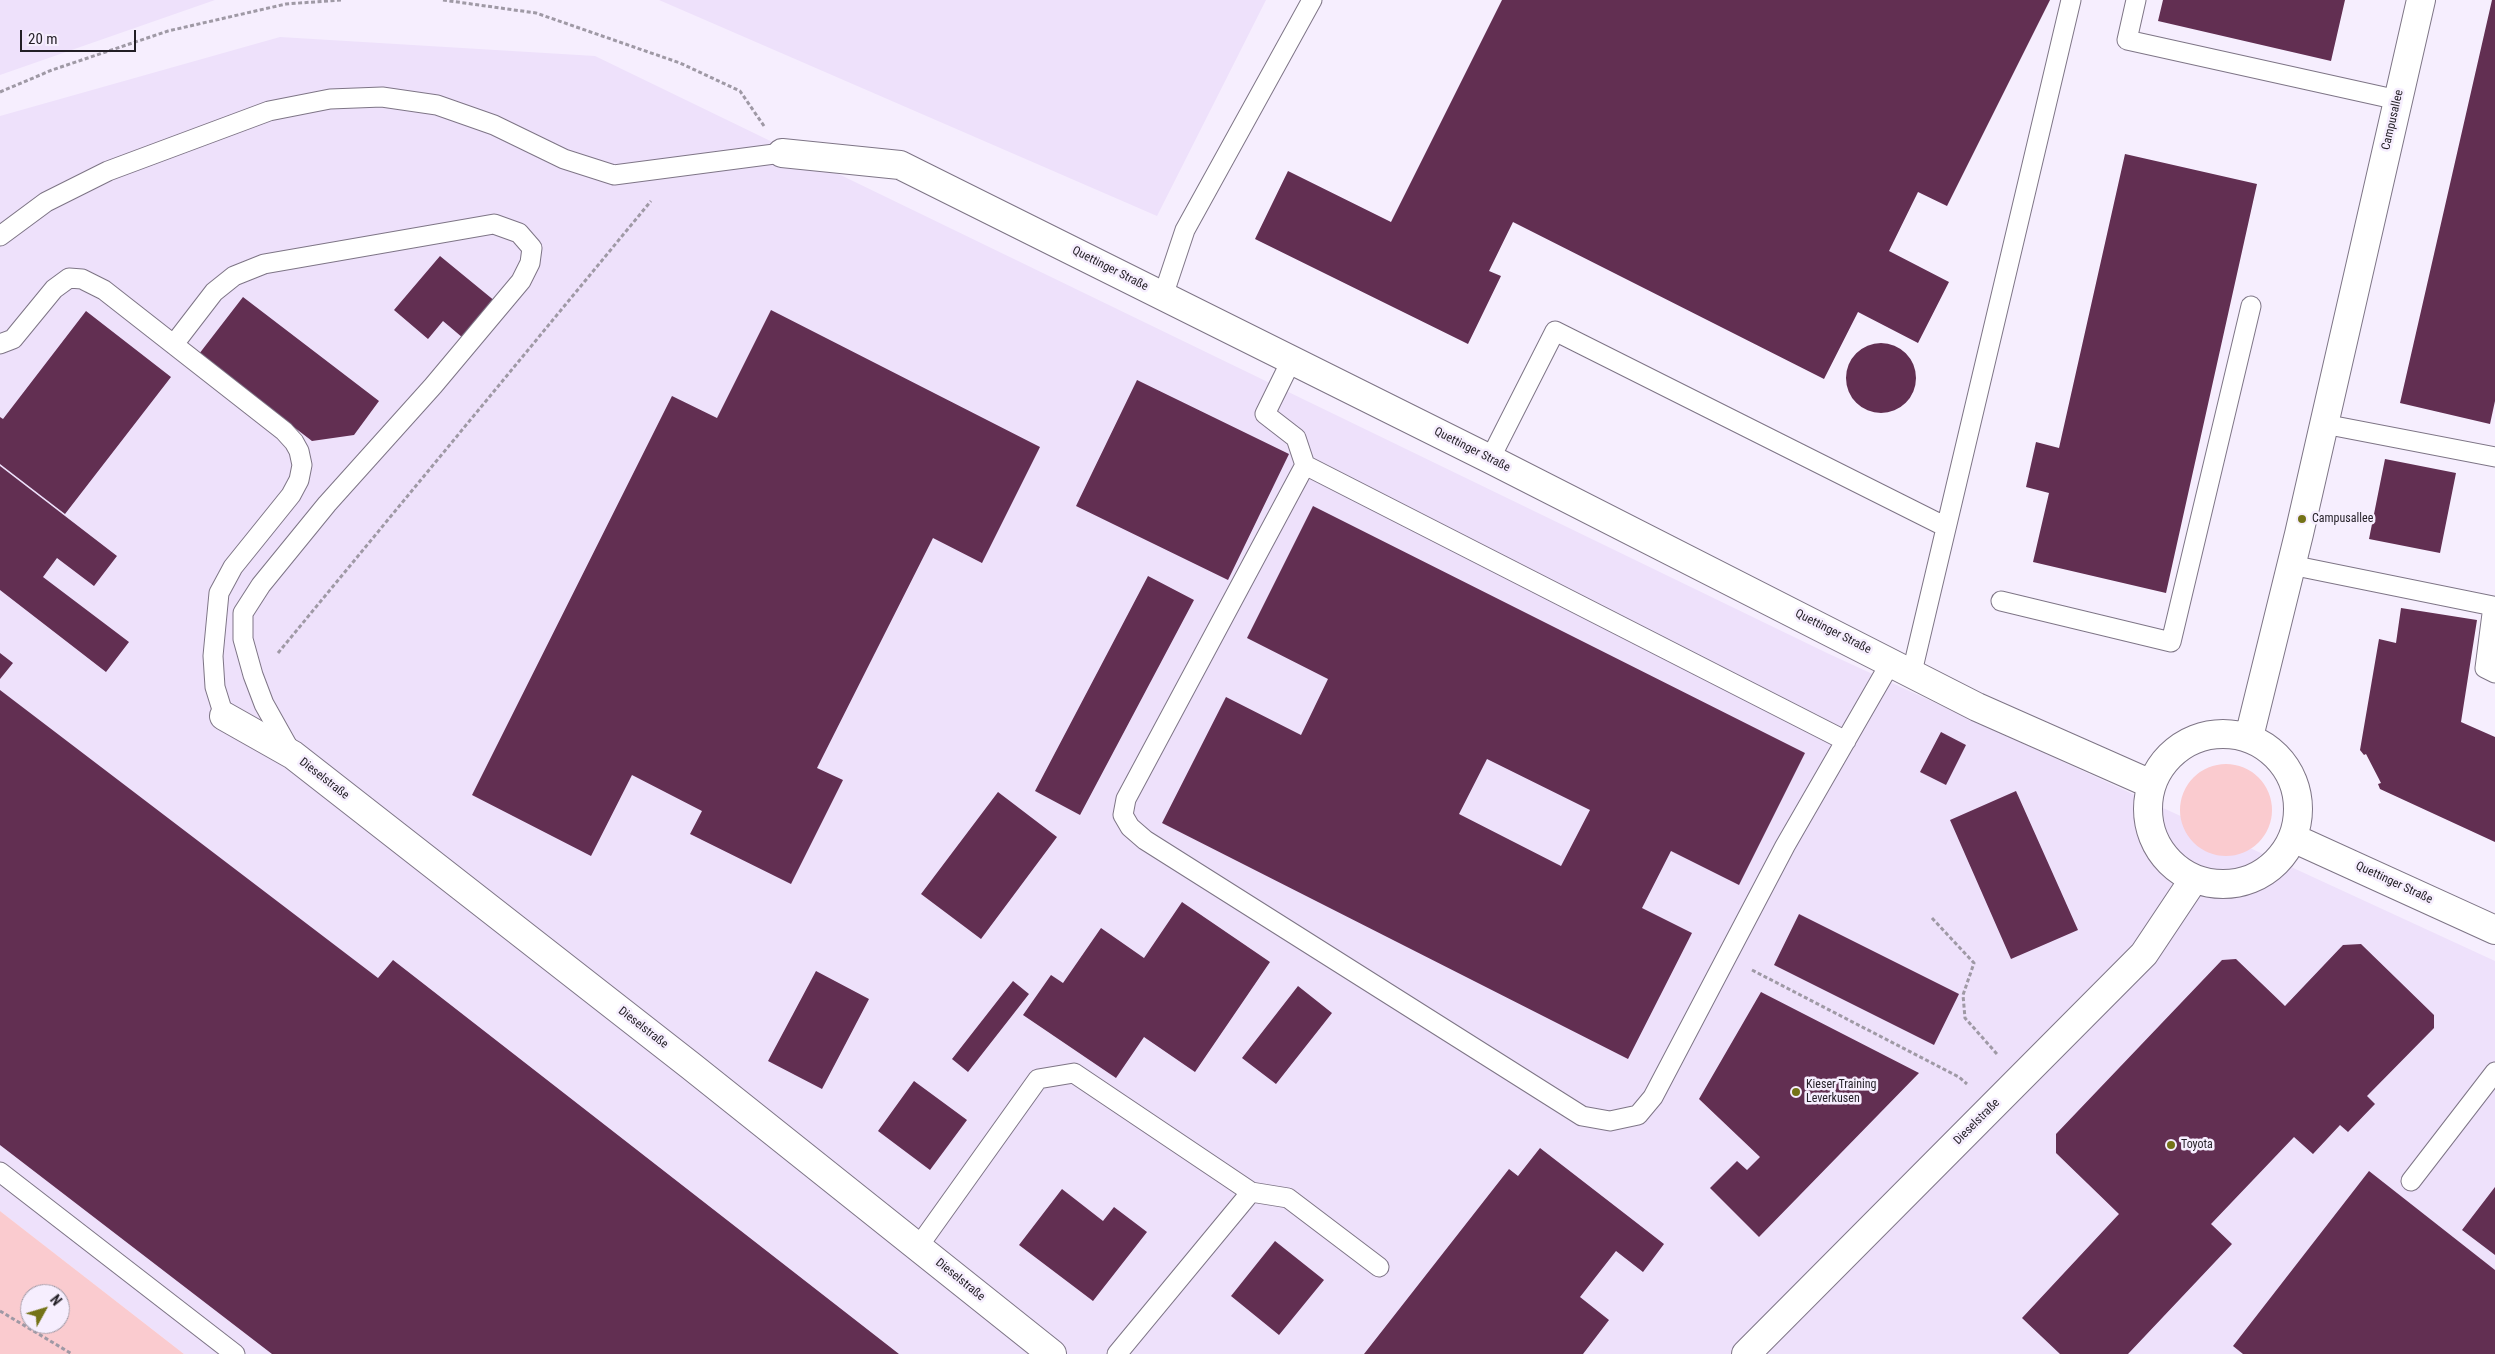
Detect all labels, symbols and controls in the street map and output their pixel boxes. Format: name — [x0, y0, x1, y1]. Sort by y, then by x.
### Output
scale bar — [22, 20, 139, 52]
text: 20 m — [28, 30, 58, 48]
street label: Campusallee — [2379, 89, 2407, 151]
street label: Quettinger Straße — [1070, 244, 1150, 294]
street label: Quettinger Straße — [1432, 425, 1512, 475]
place label: Campusallee — [2312, 512, 2373, 526]
marker: Campusallee — [2296, 513, 2308, 525]
street label: Quettinger Straße — [1793, 607, 1873, 657]
street label: Dieselstraße — [296, 755, 352, 803]
street label: Quettinger Straße — [2353, 859, 2435, 907]
street label: Dieselstraße — [615, 1004, 671, 1052]
place label: Kieser Training Leverkusen — [1806, 1078, 1876, 1106]
marker: Kieser Training Leverkusen — [1790, 1086, 1802, 1098]
street label: Dieselstraße — [1951, 1096, 2003, 1148]
place label: Toyota — [2181, 1138, 2213, 1152]
marker: Toyota — [2165, 1139, 2177, 1151]
street label: Dieselstraße — [932, 1256, 988, 1304]
north arrow — [20, 1284, 70, 1334]
text: N — [47, 1292, 65, 1309]

